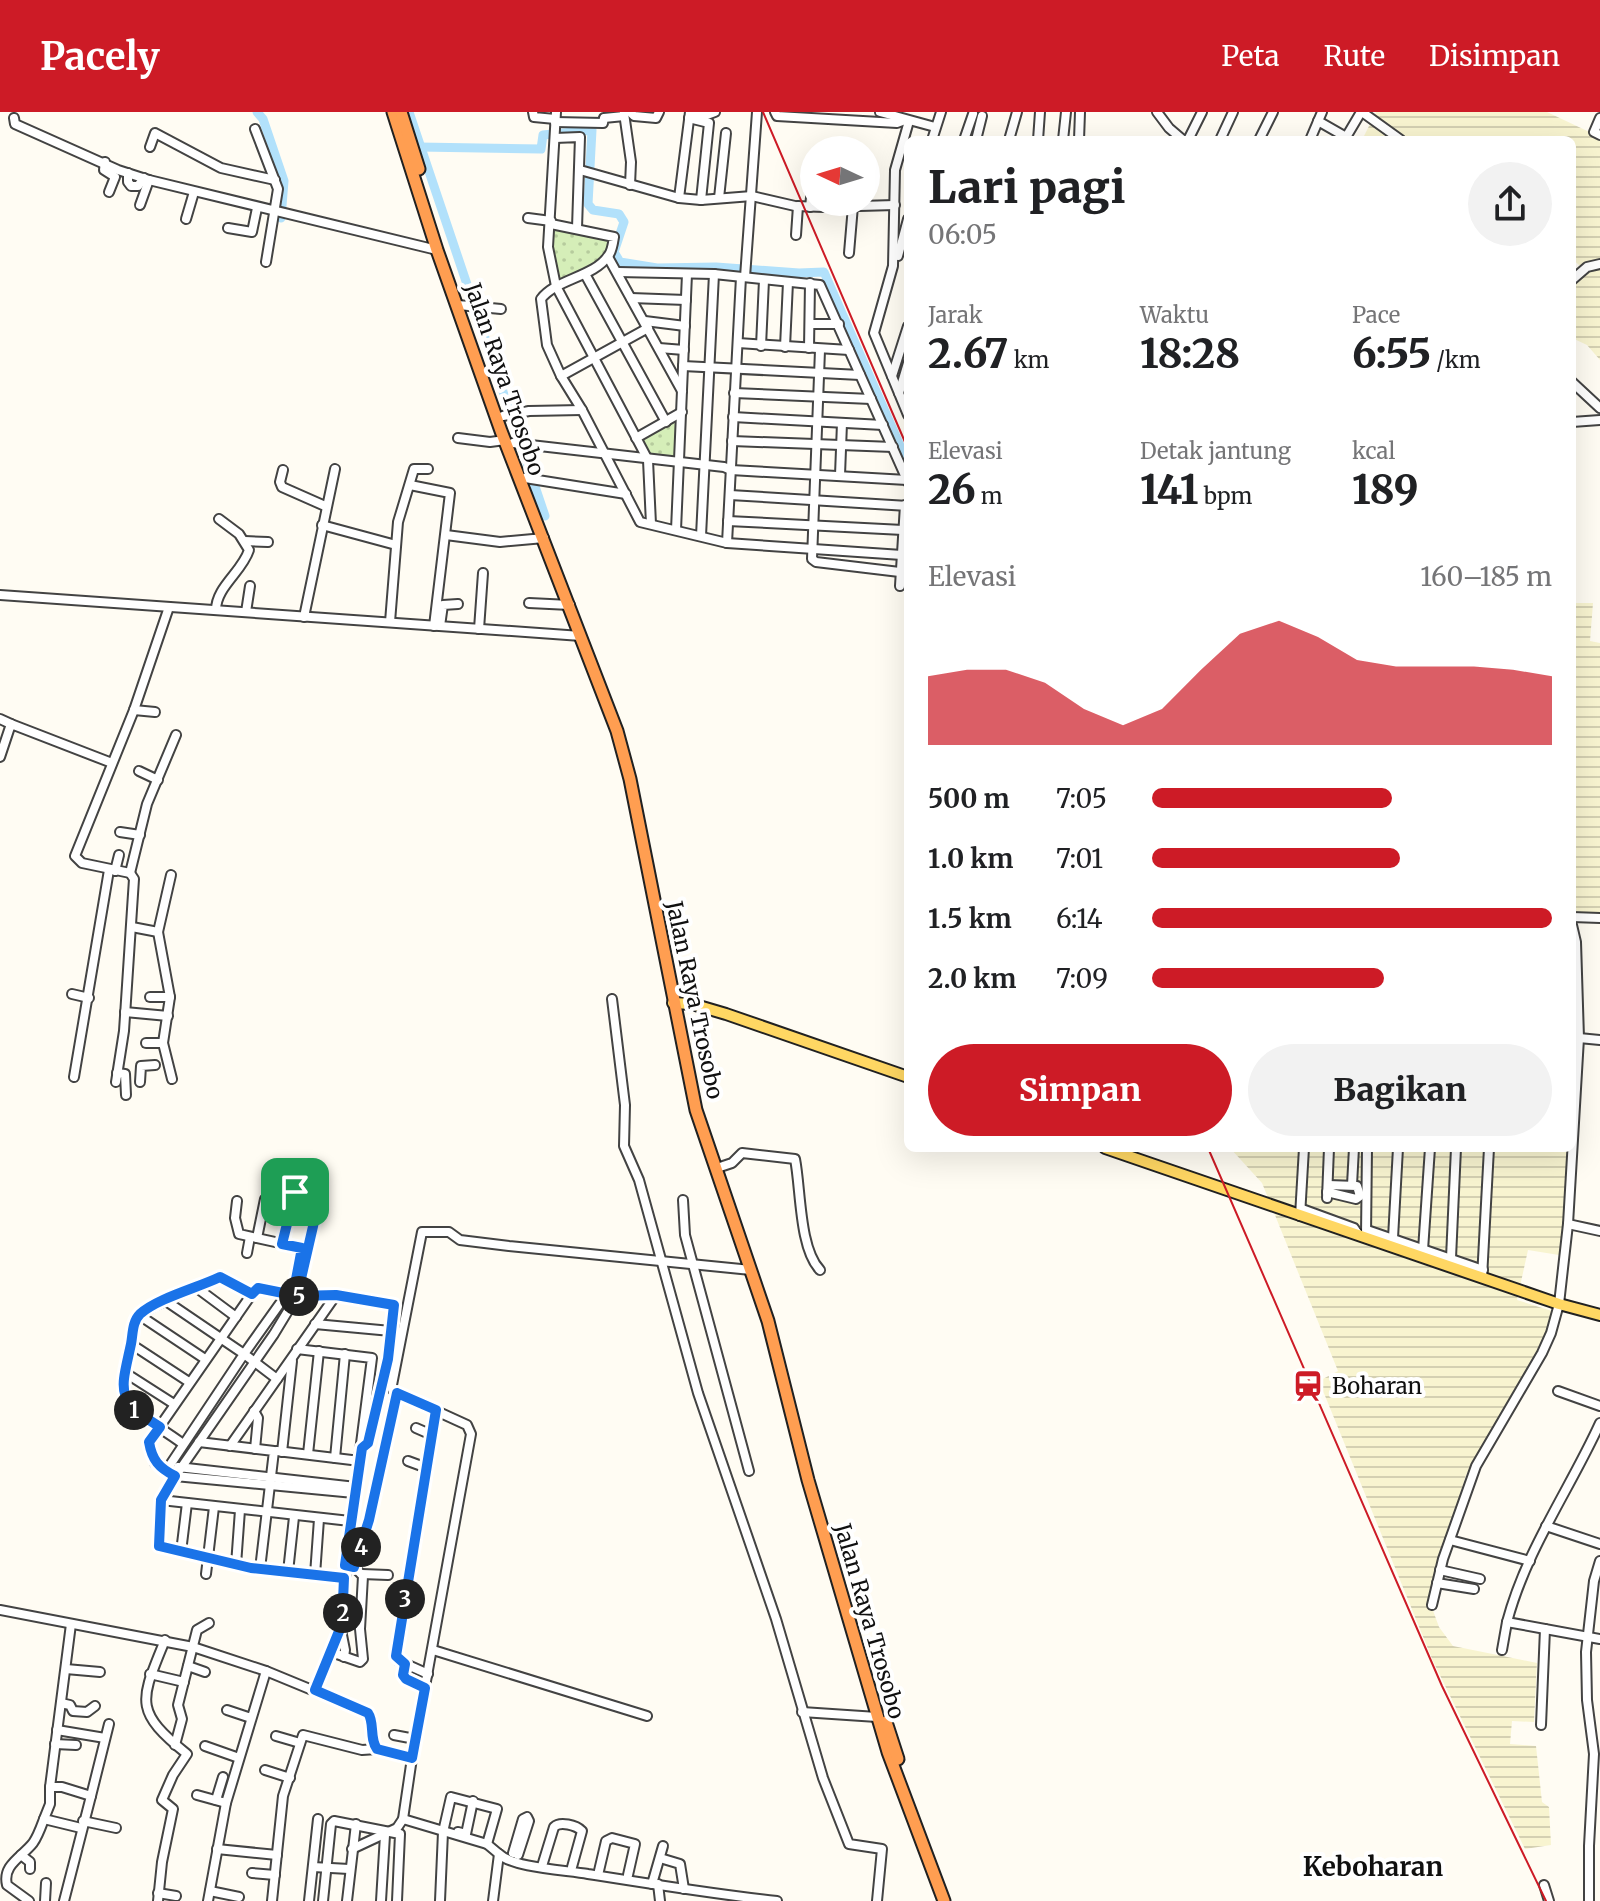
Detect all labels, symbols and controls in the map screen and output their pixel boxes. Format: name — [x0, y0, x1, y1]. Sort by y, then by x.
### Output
text: Pacely — [40, 33, 160, 80]
text: Peta — [1221, 38, 1280, 74]
text: Rute — [1324, 38, 1385, 74]
text: Disimpan — [1429, 38, 1560, 74]
north arrow — [800, 136, 880, 216]
map controls — [800, 136, 880, 216]
text: Lari pagi — [928, 160, 1125, 215]
button: share — [1468, 162, 1552, 246]
text: 06:05 — [928, 218, 997, 251]
street label: Jalan Raya Trosobo — [459, 278, 551, 479]
text: Jarak — [928, 301, 983, 329]
text: Waktu — [1140, 301, 1209, 329]
text: Pace — [1352, 301, 1400, 329]
text: 2.67 — [928, 329, 1008, 379]
text: 18:28 — [1140, 329, 1240, 379]
text: 6:55 — [1352, 329, 1431, 379]
text: km — [1008, 346, 1049, 374]
text: /km — [1431, 346, 1481, 374]
text: Elevasi — [928, 437, 1003, 465]
text: Detak jantung — [1140, 437, 1291, 465]
text: kcal — [1352, 437, 1395, 465]
text: 26 — [928, 465, 976, 515]
text: 141 — [1140, 465, 1199, 515]
text: 189 — [1352, 465, 1419, 515]
text: m — [976, 482, 1003, 510]
text: bpm — [1199, 482, 1252, 510]
text: Elevasi — [928, 560, 1016, 593]
text: 160–185 m — [1420, 560, 1552, 593]
text: 500 m — [928, 782, 1010, 815]
text: 7:05 — [1056, 782, 1107, 815]
text: 1.0 km — [928, 842, 1013, 875]
text: 7:01 — [1056, 842, 1103, 875]
street label: Jalan Raya Trosobo — [660, 897, 730, 1102]
text: 1.5 km — [928, 902, 1012, 935]
text: 6:14 — [1056, 902, 1103, 935]
text: 2.0 km — [928, 962, 1016, 995]
text: 7:09 — [1056, 962, 1108, 995]
button: Simpan — [928, 1044, 1232, 1136]
button: Bagikan — [1248, 1044, 1552, 1136]
pin — [261, 1158, 329, 1226]
icon: arrive — [273, 1170, 317, 1214]
pin: 5 — [279, 1276, 319, 1316]
text: 5 — [293, 1282, 305, 1310]
station icon: Boharan — [1291, 1369, 1325, 1403]
place label: Boharan — [1332, 1372, 1423, 1400]
pin: 1 — [114, 1390, 154, 1430]
text: 1 — [129, 1396, 139, 1424]
street label: Jalan Raya Trosobo — [828, 1519, 911, 1722]
pin: 4 — [341, 1527, 381, 1567]
text: 4 — [354, 1533, 368, 1561]
pin: 3 — [385, 1579, 425, 1619]
text: 3 — [399, 1585, 411, 1613]
pin: 2 — [323, 1593, 363, 1633]
text: 2 — [337, 1599, 349, 1627]
district label: Keboharan — [1303, 1850, 1444, 1883]

